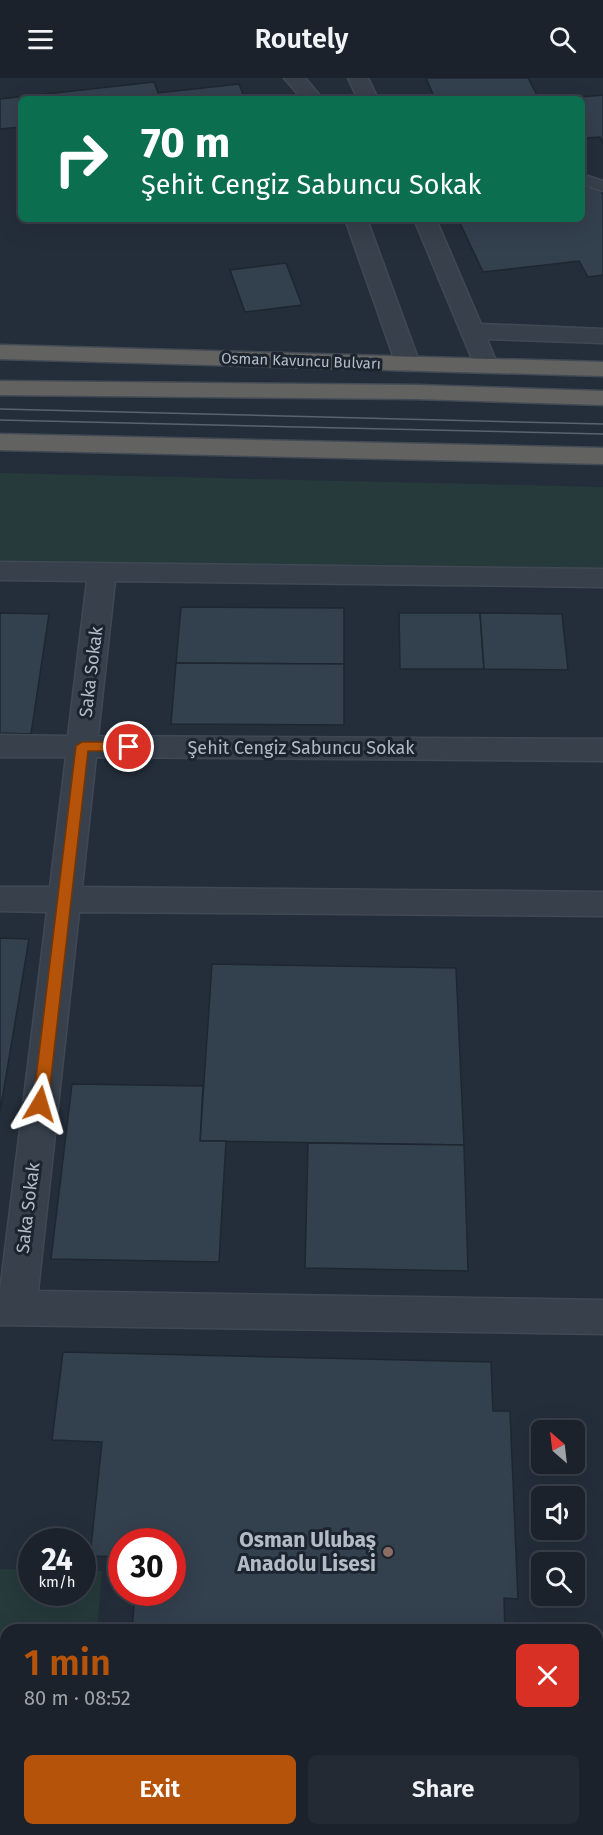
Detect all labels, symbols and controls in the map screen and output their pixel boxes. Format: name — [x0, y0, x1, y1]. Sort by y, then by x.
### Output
icon: menu — [24, 23, 57, 56]
text: Routely — [255, 23, 348, 55]
icon: search — [546, 23, 579, 56]
text: 70 m — [141, 118, 230, 168]
icon: right — [42, 120, 120, 198]
text: Şehit Cengiz Sabuncu Sokak — [141, 169, 481, 201]
street label: Osman Kavuncu Bulvarı — [221, 349, 381, 373]
street label: Saka Sokak — [75, 625, 108, 719]
pin — [103, 721, 154, 772]
icon: arrive — [112, 730, 145, 763]
street label: Şehit Cengiz Sabuncu Sokak — [188, 737, 415, 759]
position arrow — [8, 1072, 72, 1136]
street label: Saka Sokak — [12, 1161, 45, 1255]
north arrow — [531, 1420, 585, 1474]
map controls — [531, 1420, 585, 1606]
button: sound — [531, 1486, 585, 1540]
place label: Osman Ulubaş Anadolu Lisesi — [236, 1527, 376, 1577]
speed limit sign: 30 — [108, 1528, 186, 1606]
text: 24 — [41, 1542, 73, 1578]
marker: Osman Ulubaş Anadolu Lisesi — [381, 1545, 395, 1559]
button: search — [531, 1552, 585, 1606]
text: km/h — [38, 1573, 76, 1591]
text: 1 min — [24, 1641, 111, 1685]
button: close — [516, 1644, 579, 1707]
text: 80 m · 08:52 — [24, 1686, 131, 1710]
button: Exit — [24, 1755, 296, 1824]
button: Share — [308, 1755, 579, 1824]

